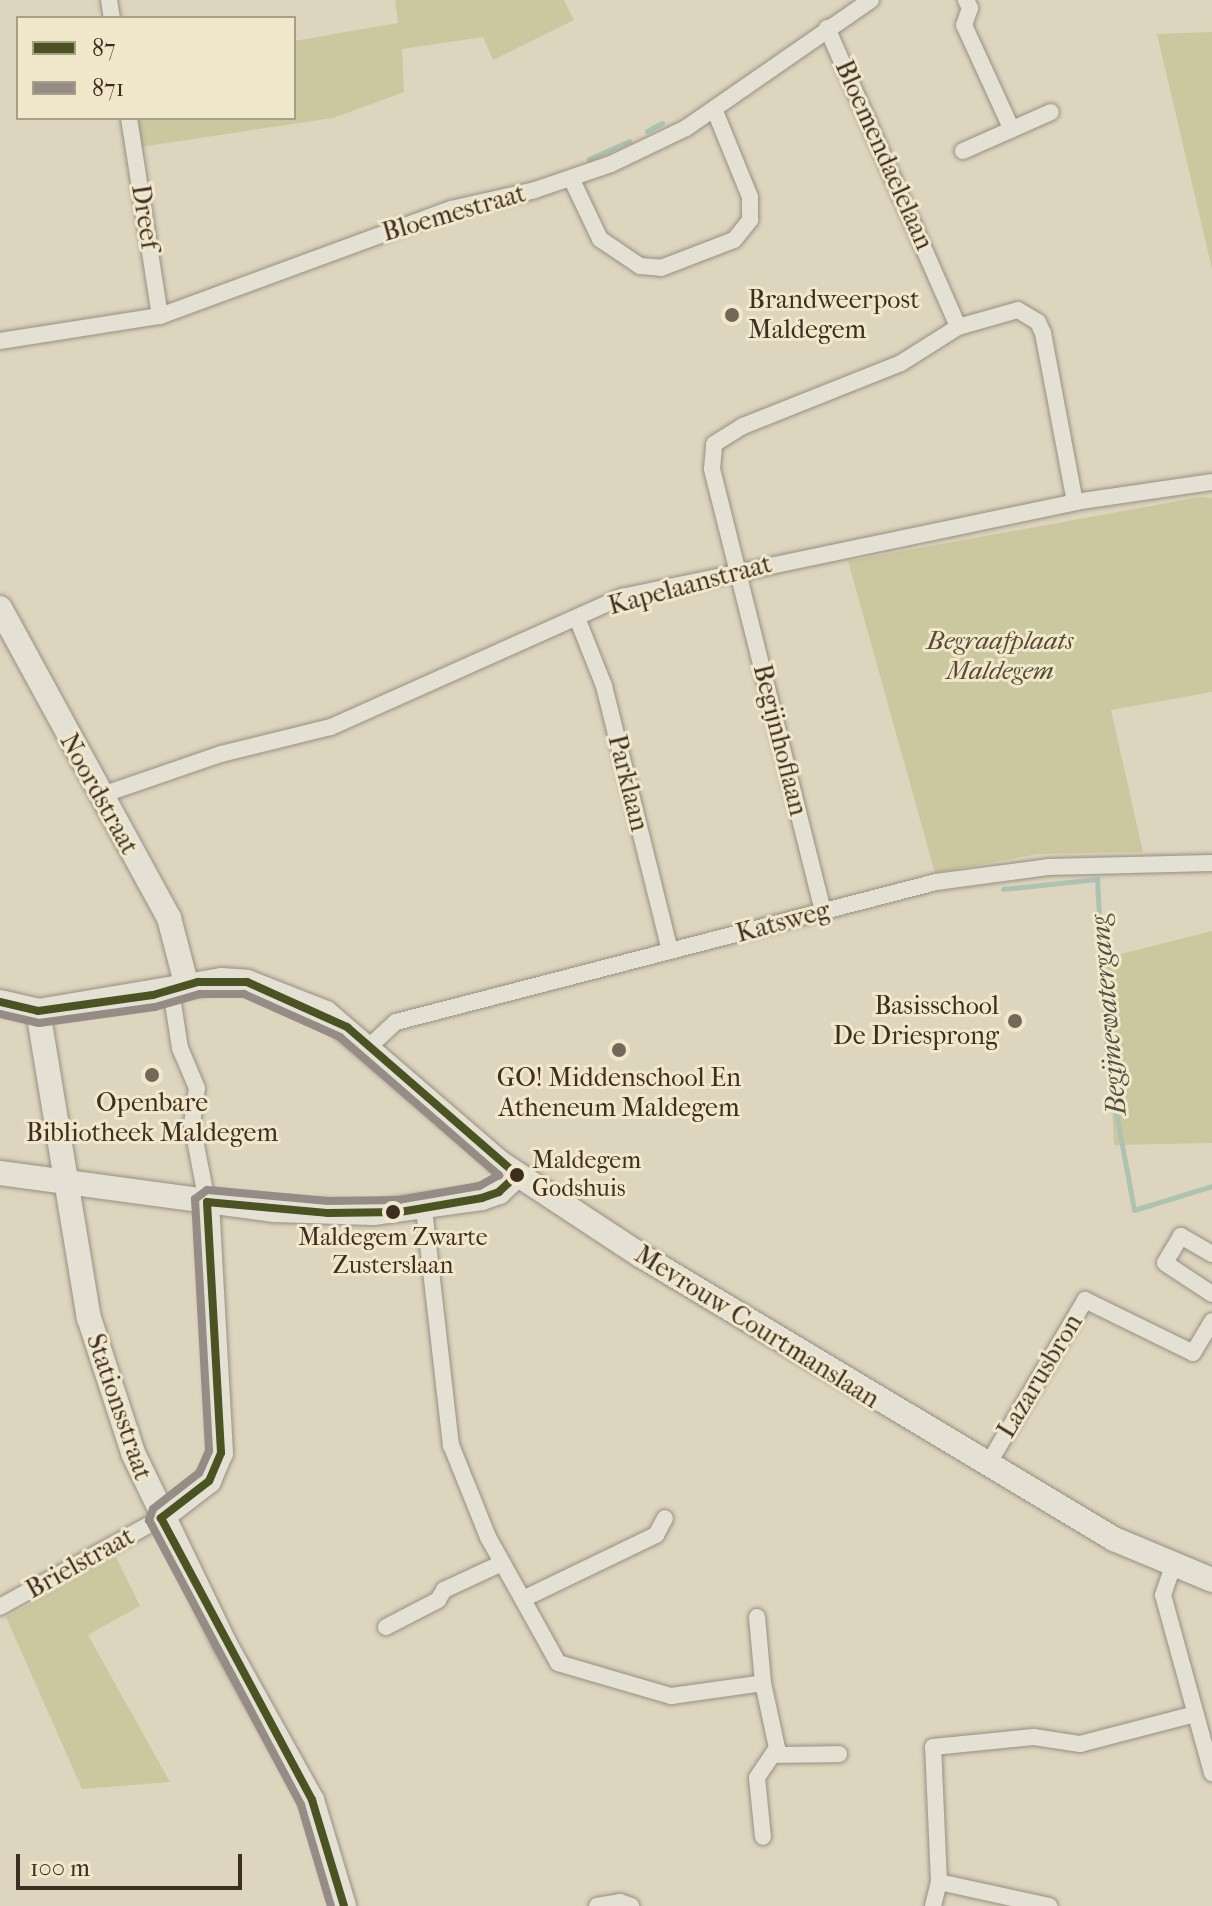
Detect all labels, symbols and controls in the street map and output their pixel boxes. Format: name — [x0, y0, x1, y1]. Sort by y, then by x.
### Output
legend — [16, 16, 296, 120]
text: 87 — [92, 34, 116, 62]
street label: Bloemendaelelaan — [828, 55, 940, 255]
text: 871 — [92, 74, 124, 102]
street label: Bloemestraat — [379, 178, 529, 248]
street label: Dreef — [125, 182, 165, 252]
place label: Brandweerpost Maldegem — [748, 284, 919, 346]
marker: Brandweerpost Maldegem — [723, 306, 741, 324]
street label: Kapelaanstraat — [605, 548, 775, 622]
park label: Begraafplaats Maldegem — [927, 625, 1073, 686]
street label: Begijnhoflaan — [746, 661, 814, 819]
street label: Noordstraat — [53, 728, 145, 860]
street label: Parklaan — [601, 732, 655, 834]
street label: Katsweg — [733, 895, 833, 949]
water label: Begijnewatergang — [1082, 913, 1134, 1117]
place label: Basisschool De Driesprong — [833, 990, 999, 1052]
marker: Basisschool De Driesprong — [1006, 1012, 1024, 1030]
marker: GO! Middenschool En Atheneum Maldegem — [610, 1041, 628, 1059]
place label: GO! Middenschool En Atheneum Maldegem — [497, 1062, 741, 1124]
marker: Openbare Bibliotheek Maldegem — [143, 1066, 161, 1084]
place label: Openbare Bibliotheek Maldegem — [26, 1087, 278, 1148]
place label: Maldegem Godshuis — [532, 1147, 641, 1203]
marker: Maldegem Godshuis — [509, 1167, 525, 1183]
marker: Maldegem Zwarte Zusterslaan — [385, 1204, 401, 1220]
place label: Maldegem Zwarte Zusterslaan — [298, 1224, 488, 1280]
street label: Mevrouw Courtmanslaan — [629, 1239, 885, 1415]
street label: Lazarusbron — [991, 1308, 1089, 1444]
street label: Stationsstraat — [79, 1330, 159, 1484]
street label: Brielstraat — [21, 1521, 139, 1605]
scale bar — [20, 1838, 246, 1888]
text: 100 m — [30, 1854, 90, 1882]

